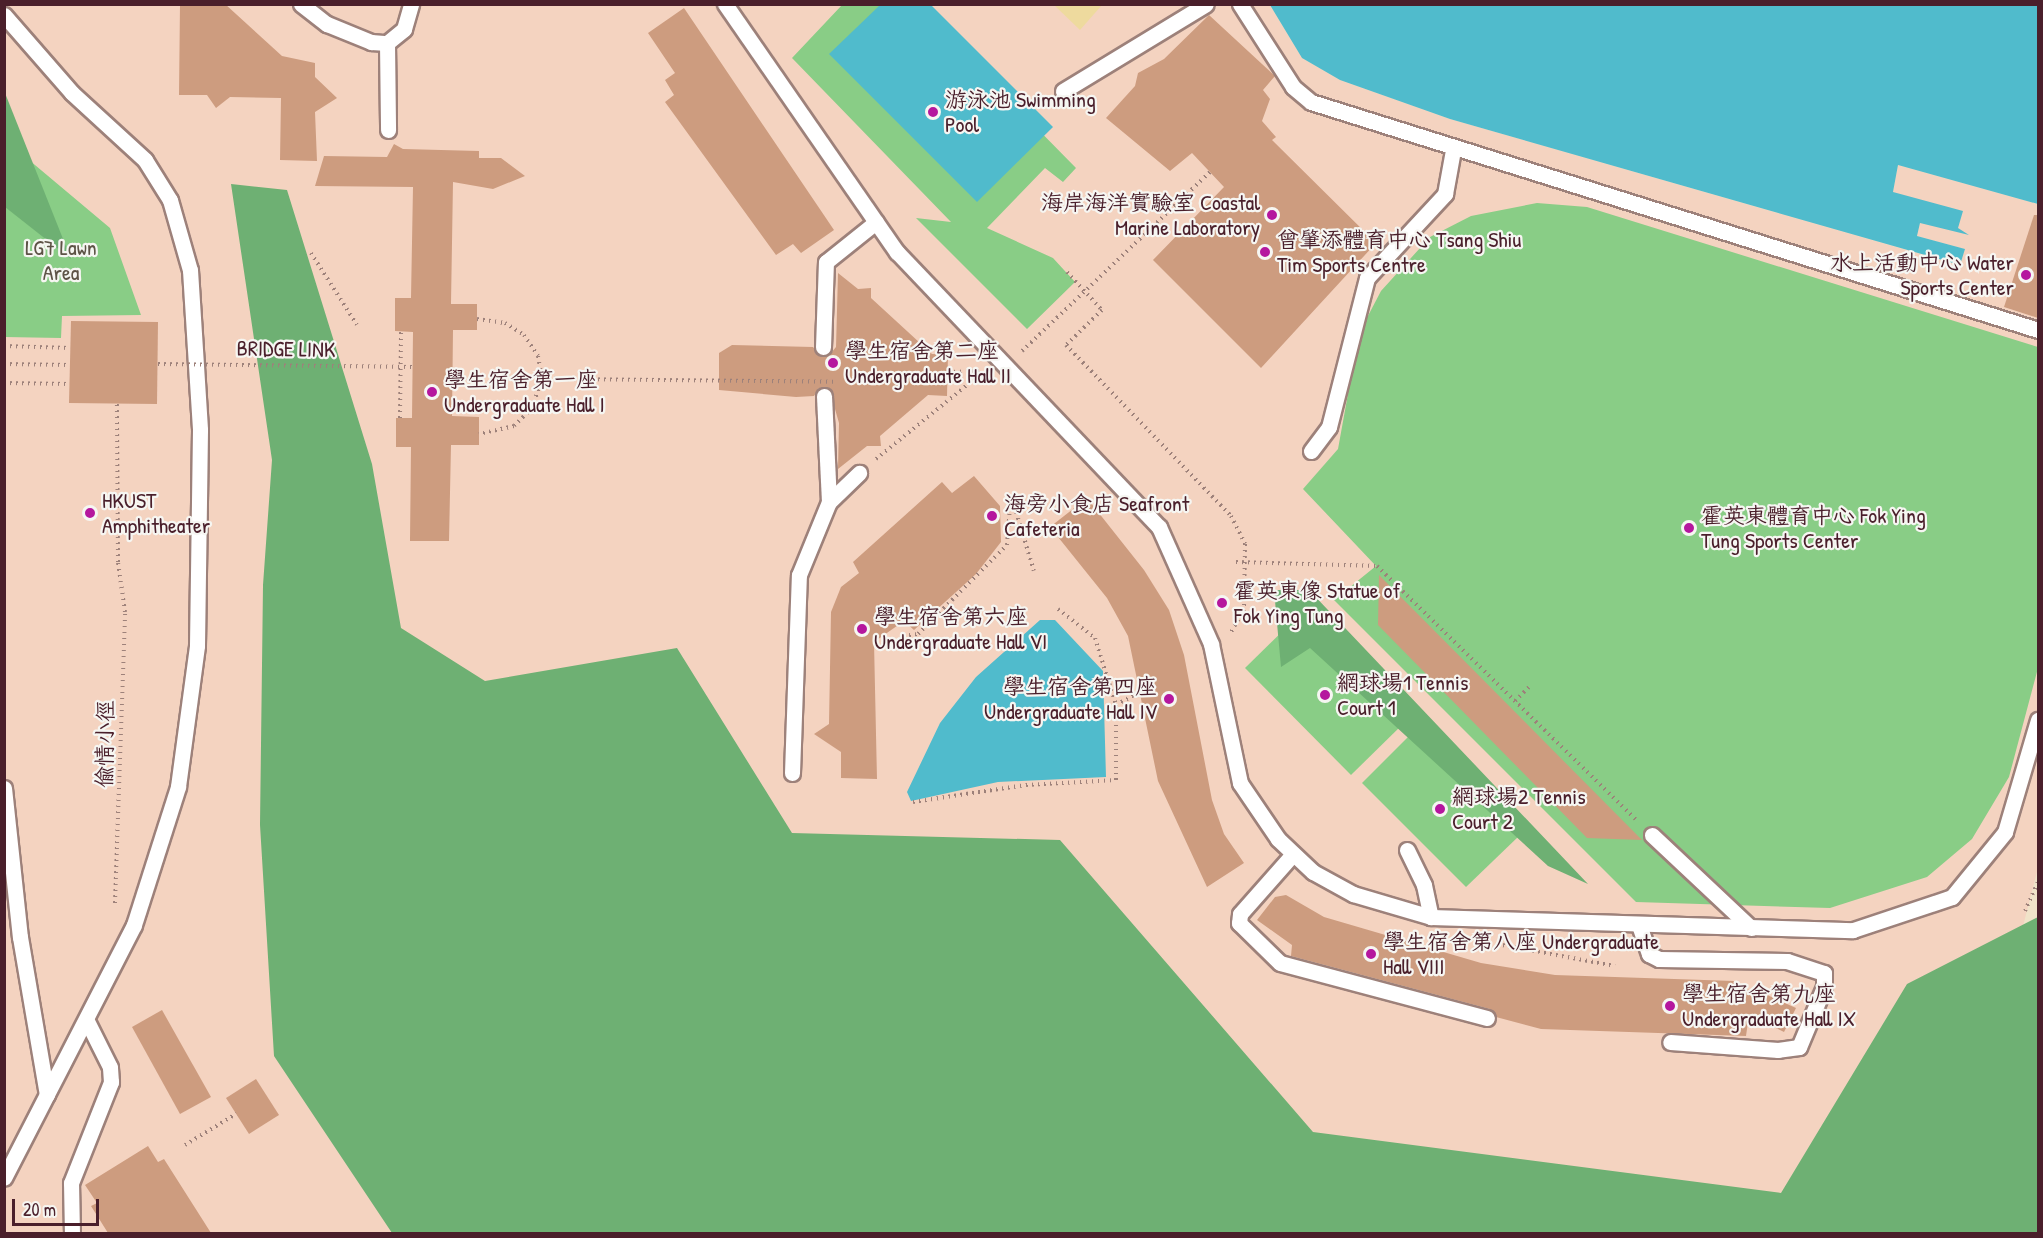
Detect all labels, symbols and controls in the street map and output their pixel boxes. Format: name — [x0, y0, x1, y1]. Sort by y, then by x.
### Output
place label: 游泳池 Swimming Pool — [945, 86, 1096, 138]
marker: 游泳池 Swimming Pool — [926, 105, 940, 119]
place label: 海岸海洋實驗室 Coastal Marine Laboratory — [1041, 189, 1260, 240]
marker: 海岸海洋實驗室 Coastal Marine Laboratory — [1265, 208, 1279, 222]
place label: 曾肇添體育中心 Tsang Shiu Tim Sports Centre — [1277, 226, 1521, 278]
park label: LG7 Lawn Area — [25, 234, 97, 286]
marker: 曾肇添體育中心 Tsang Shiu Tim Sports Centre — [1258, 245, 1272, 259]
place label: 水上活動中心 Water Sports Center — [1830, 249, 2014, 300]
marker: 水上活動中心 Water Sports Center — [2019, 268, 2033, 282]
street label: BRIDGE LINK — [236, 335, 336, 363]
place label: 學生宿舍第二座 Undergraduate Hall II — [845, 337, 1011, 388]
marker: 學生宿舍第二座 Undergraduate Hall II — [826, 356, 840, 370]
place label: 學生宿舍第一座 Undergraduate Hall I — [444, 366, 605, 418]
marker: 學生宿舍第一座 Undergraduate Hall I — [425, 385, 439, 399]
place label: HKUST Amphitheater — [102, 487, 210, 538]
place label: 海旁小食店 Seafront Cafeteria — [1004, 490, 1189, 542]
place label: 霍英東體育中心 Fok Ying Tung Sports Center — [1701, 502, 1926, 554]
marker: HKUST Amphitheater — [83, 506, 97, 520]
marker: 海旁小食店 Seafront Cafeteria — [985, 509, 999, 523]
marker: 霍英東體育中心 Fok Ying Tung Sports Center — [1682, 521, 1696, 535]
place label: 霍英東像 Statue of Fok Ying Tung — [1234, 577, 1400, 628]
marker: 霍英東像 Statue of Fok Ying Tung — [1215, 596, 1229, 610]
place label: 學生宿舍第六座 Undergraduate Hall VI — [874, 603, 1047, 654]
marker: 學生宿舍第六座 Undergraduate Hall VI — [855, 622, 869, 636]
place label: 網球場1 Tennis Court 1 — [1337, 669, 1468, 720]
place label: 學生宿舍第四座 Undergraduate Hall IV — [984, 673, 1157, 724]
marker: 網球場1 Tennis Court 1 — [1318, 688, 1332, 702]
marker: 學生宿舍第四座 Undergraduate Hall IV — [1162, 692, 1176, 706]
street label: 偷情小徑 — [91, 700, 119, 788]
place label: 網球場2 Tennis Court 2 — [1452, 783, 1586, 834]
marker: 網球場2 Tennis Court 2 — [1433, 802, 1447, 816]
place label: 學生宿舍第八座 Undergraduate Hall VIII — [1383, 928, 1659, 980]
marker: 學生宿舍第八座 Undergraduate Hall VIII — [1364, 947, 1378, 961]
place label: 學生宿舍第九座 Undergraduate Hall IX — [1682, 980, 1856, 1032]
marker: 學生宿舍第九座 Undergraduate Hall IX — [1663, 999, 1677, 1013]
scale bar — [15, 1187, 102, 1225]
text: 20 m — [23, 1197, 56, 1222]

